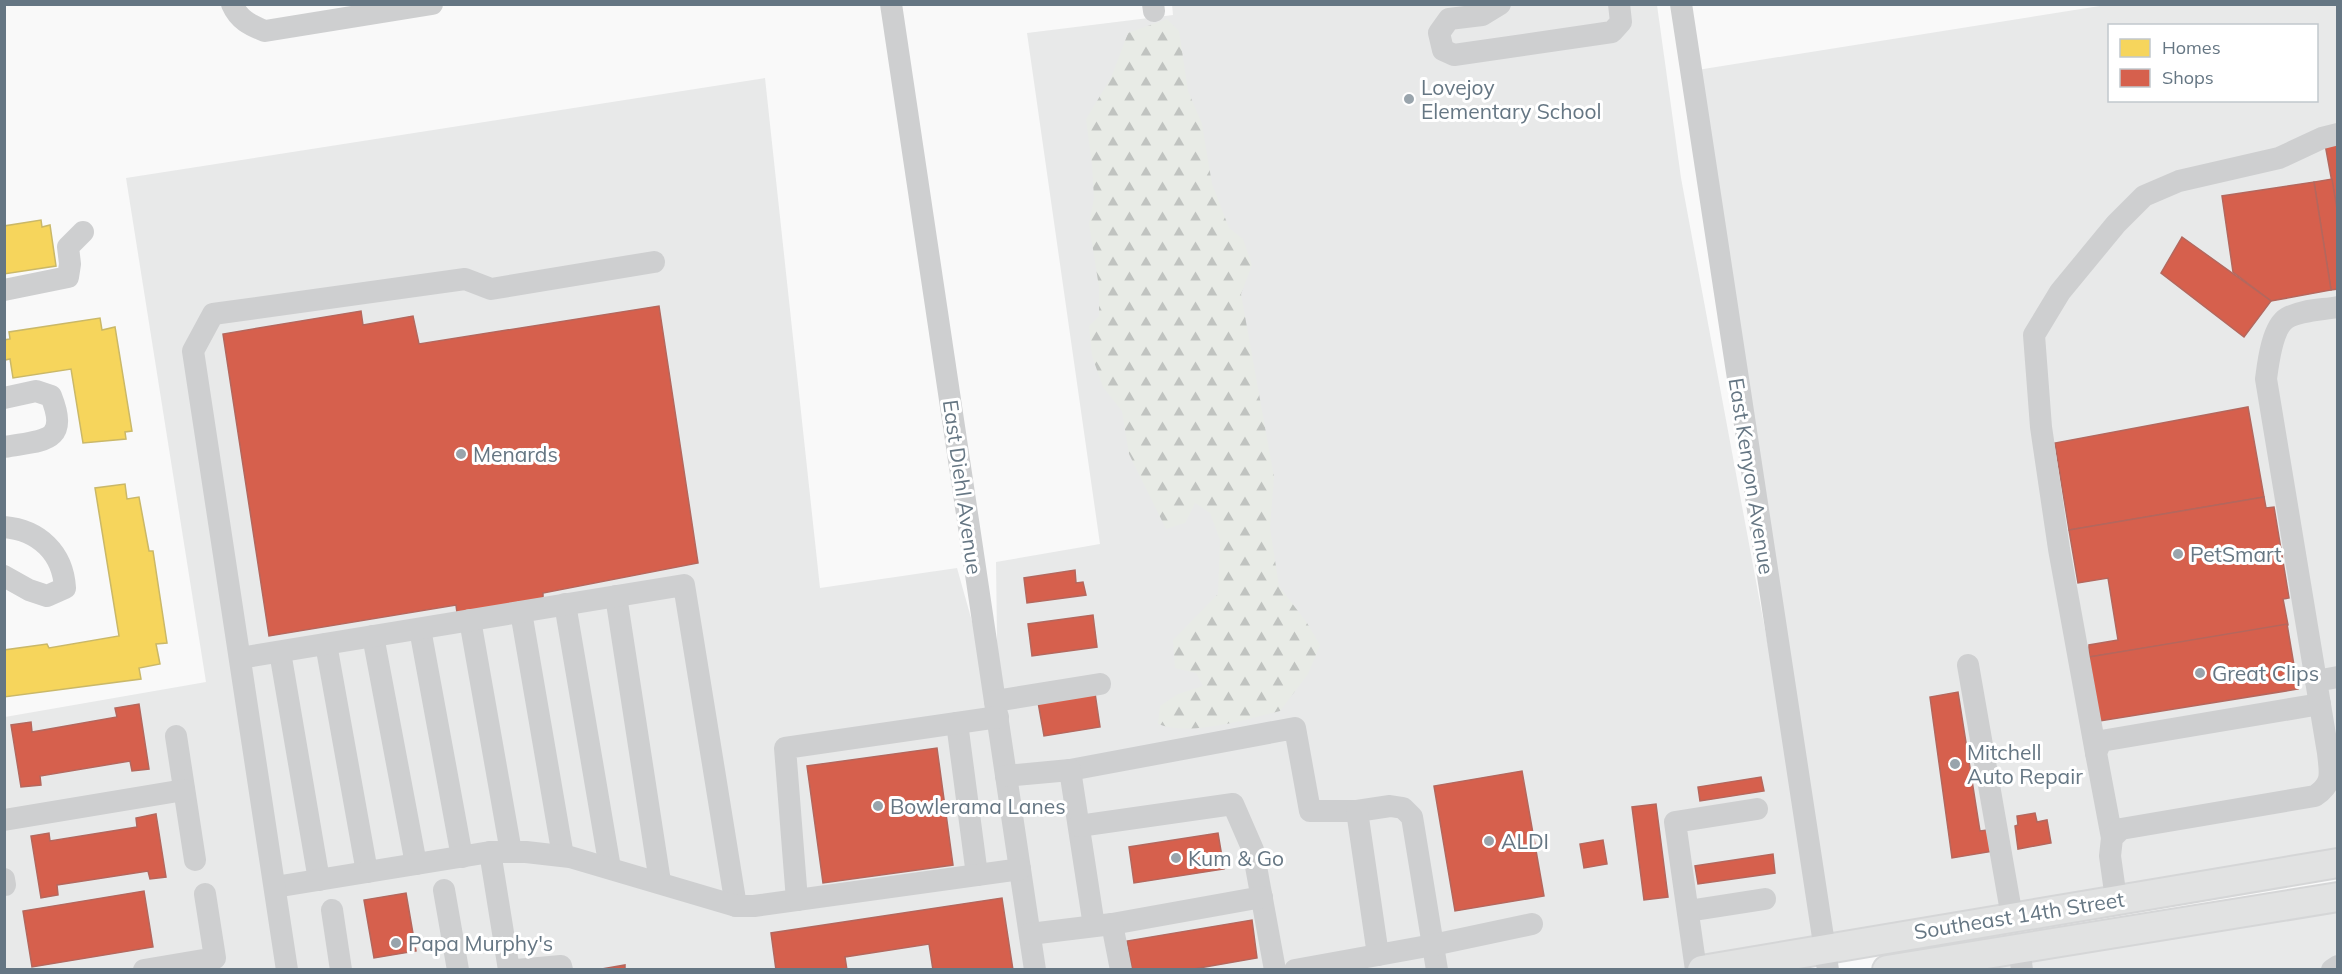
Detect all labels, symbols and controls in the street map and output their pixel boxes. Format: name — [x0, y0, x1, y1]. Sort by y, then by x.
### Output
legend — [2108, 24, 2318, 102]
text: Homes — [2162, 36, 2221, 59]
text: Shops — [2162, 66, 2214, 89]
place label: Lovejoy Elementary School — [1421, 74, 1602, 124]
marker: Lovejoy Elementary School — [1402, 92, 1416, 106]
street label: East Kenyon Avenue — [1724, 376, 1780, 576]
street label: East Diehl Avenue — [938, 398, 988, 576]
place label: Menards — [473, 441, 558, 467]
marker: Menards — [454, 447, 468, 461]
place label: PetSmart — [2190, 541, 2282, 567]
marker: PetSmart — [2171, 547, 2185, 561]
place label: Great Clips — [2212, 660, 2319, 686]
marker: Great Clips — [2193, 666, 2207, 680]
place label: Mitchell Auto Repair — [1967, 739, 2083, 789]
marker: Mitchell Auto Repair — [1948, 757, 1962, 771]
place label: Bowlerama Lanes — [890, 793, 1066, 819]
marker: Bowlerama Lanes — [871, 799, 885, 813]
place label: ALDI — [1501, 828, 1549, 854]
marker: ALDI — [1482, 834, 1496, 848]
place label: Kum & Go — [1188, 845, 1284, 871]
marker: Kum & Go — [1169, 851, 1183, 865]
street label: Southeast 14th Street — [1912, 886, 2126, 944]
place label: Papa Murphy's — [408, 930, 553, 956]
marker: Papa Murphy's — [389, 936, 403, 950]

